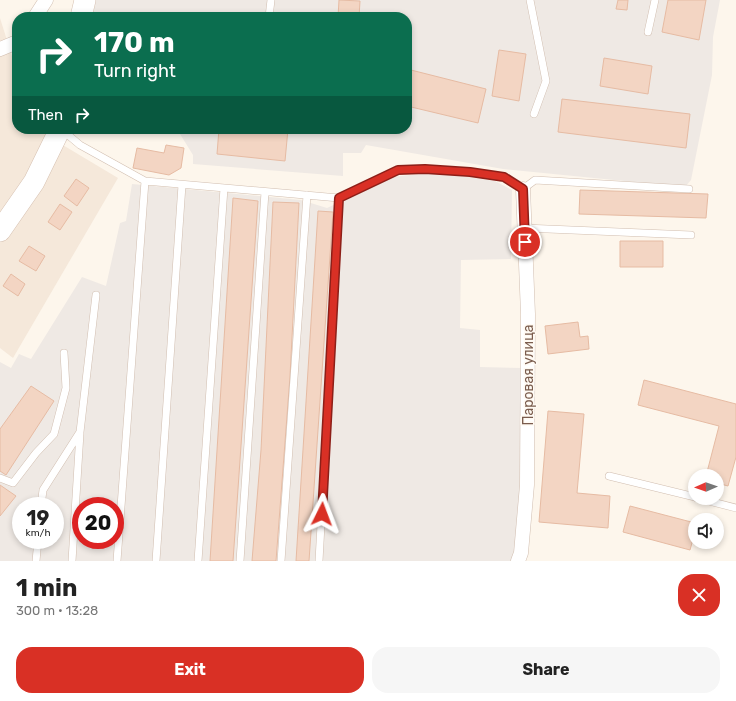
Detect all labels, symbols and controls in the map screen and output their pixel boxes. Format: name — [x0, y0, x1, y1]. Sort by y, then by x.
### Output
text: 170 m — [94, 26, 175, 59]
icon: right — [28, 28, 80, 80]
text: Turn right — [94, 60, 176, 82]
icon: right — [71, 104, 93, 126]
text: Then — [28, 106, 63, 124]
pin — [508, 225, 542, 259]
icon: arrive — [514, 231, 536, 253]
street label: Паровая улица — [520, 324, 537, 426]
north arrow — [688, 469, 724, 505]
map controls — [688, 469, 724, 549]
position arrow — [301, 493, 343, 535]
speed limit sign: 20 — [72, 497, 124, 549]
text: 19 — [27, 506, 49, 530]
button: sound — [688, 513, 724, 549]
text: km/h — [26, 527, 50, 539]
text: 1 min — [16, 574, 77, 602]
button: close — [678, 574, 720, 616]
text: 300 m · 13:28 — [16, 603, 98, 618]
button: Exit — [16, 647, 364, 693]
button: Share — [372, 647, 720, 693]

